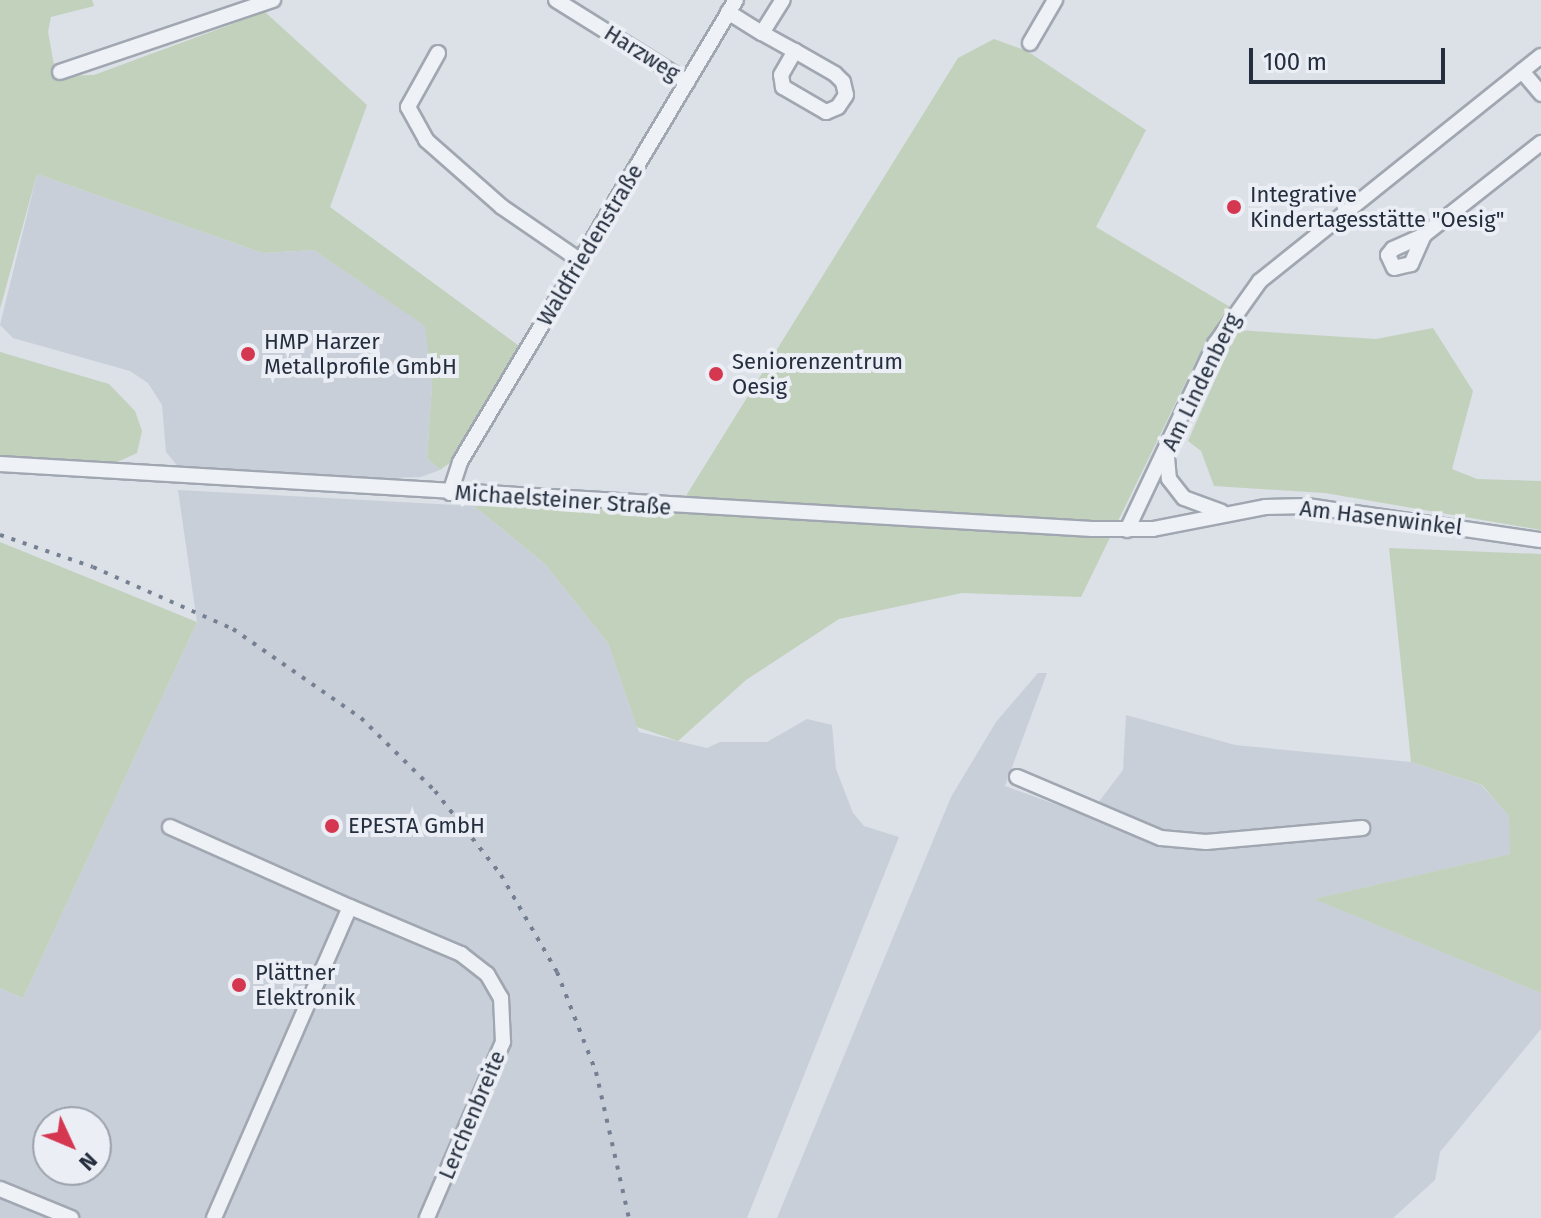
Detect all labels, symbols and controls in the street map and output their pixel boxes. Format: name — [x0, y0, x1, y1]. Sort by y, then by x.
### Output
street label: Harzweg — [599, 20, 685, 86]
scale bar — [1253, 32, 1449, 82]
text: 100 m — [1263, 48, 1327, 76]
street label: Waldfriedenstraße — [531, 159, 649, 331]
place label: Integrative Kindertagesstätte "Oesig" — [1250, 181, 1504, 232]
marker: Integrative Kindertagesstätte "Oesig" — [1225, 198, 1243, 216]
street label: Am Lindenberg — [1156, 309, 1246, 455]
place label: HMP Harzer Metallprofile GmbH — [264, 328, 457, 380]
marker: HMP Harzer Metallprofile GmbH — [239, 345, 257, 363]
place label: Seniorenzentrum Oesig — [732, 348, 903, 400]
marker: Seniorenzentrum Oesig — [707, 365, 725, 383]
street label: Michaelsteiner Straße — [454, 479, 672, 521]
street label: Am Hasenwinkel — [1298, 495, 1464, 541]
place label: EPESTA GmbH — [348, 813, 485, 839]
marker: EPESTA GmbH — [323, 817, 341, 835]
place label: Plättner Elektronik — [255, 959, 355, 1010]
marker: Plättner Elektronik — [230, 976, 248, 994]
street label: Lerchenbreite — [433, 1047, 511, 1183]
north arrow — [32, 1106, 112, 1186]
text: N — [73, 1147, 103, 1176]

